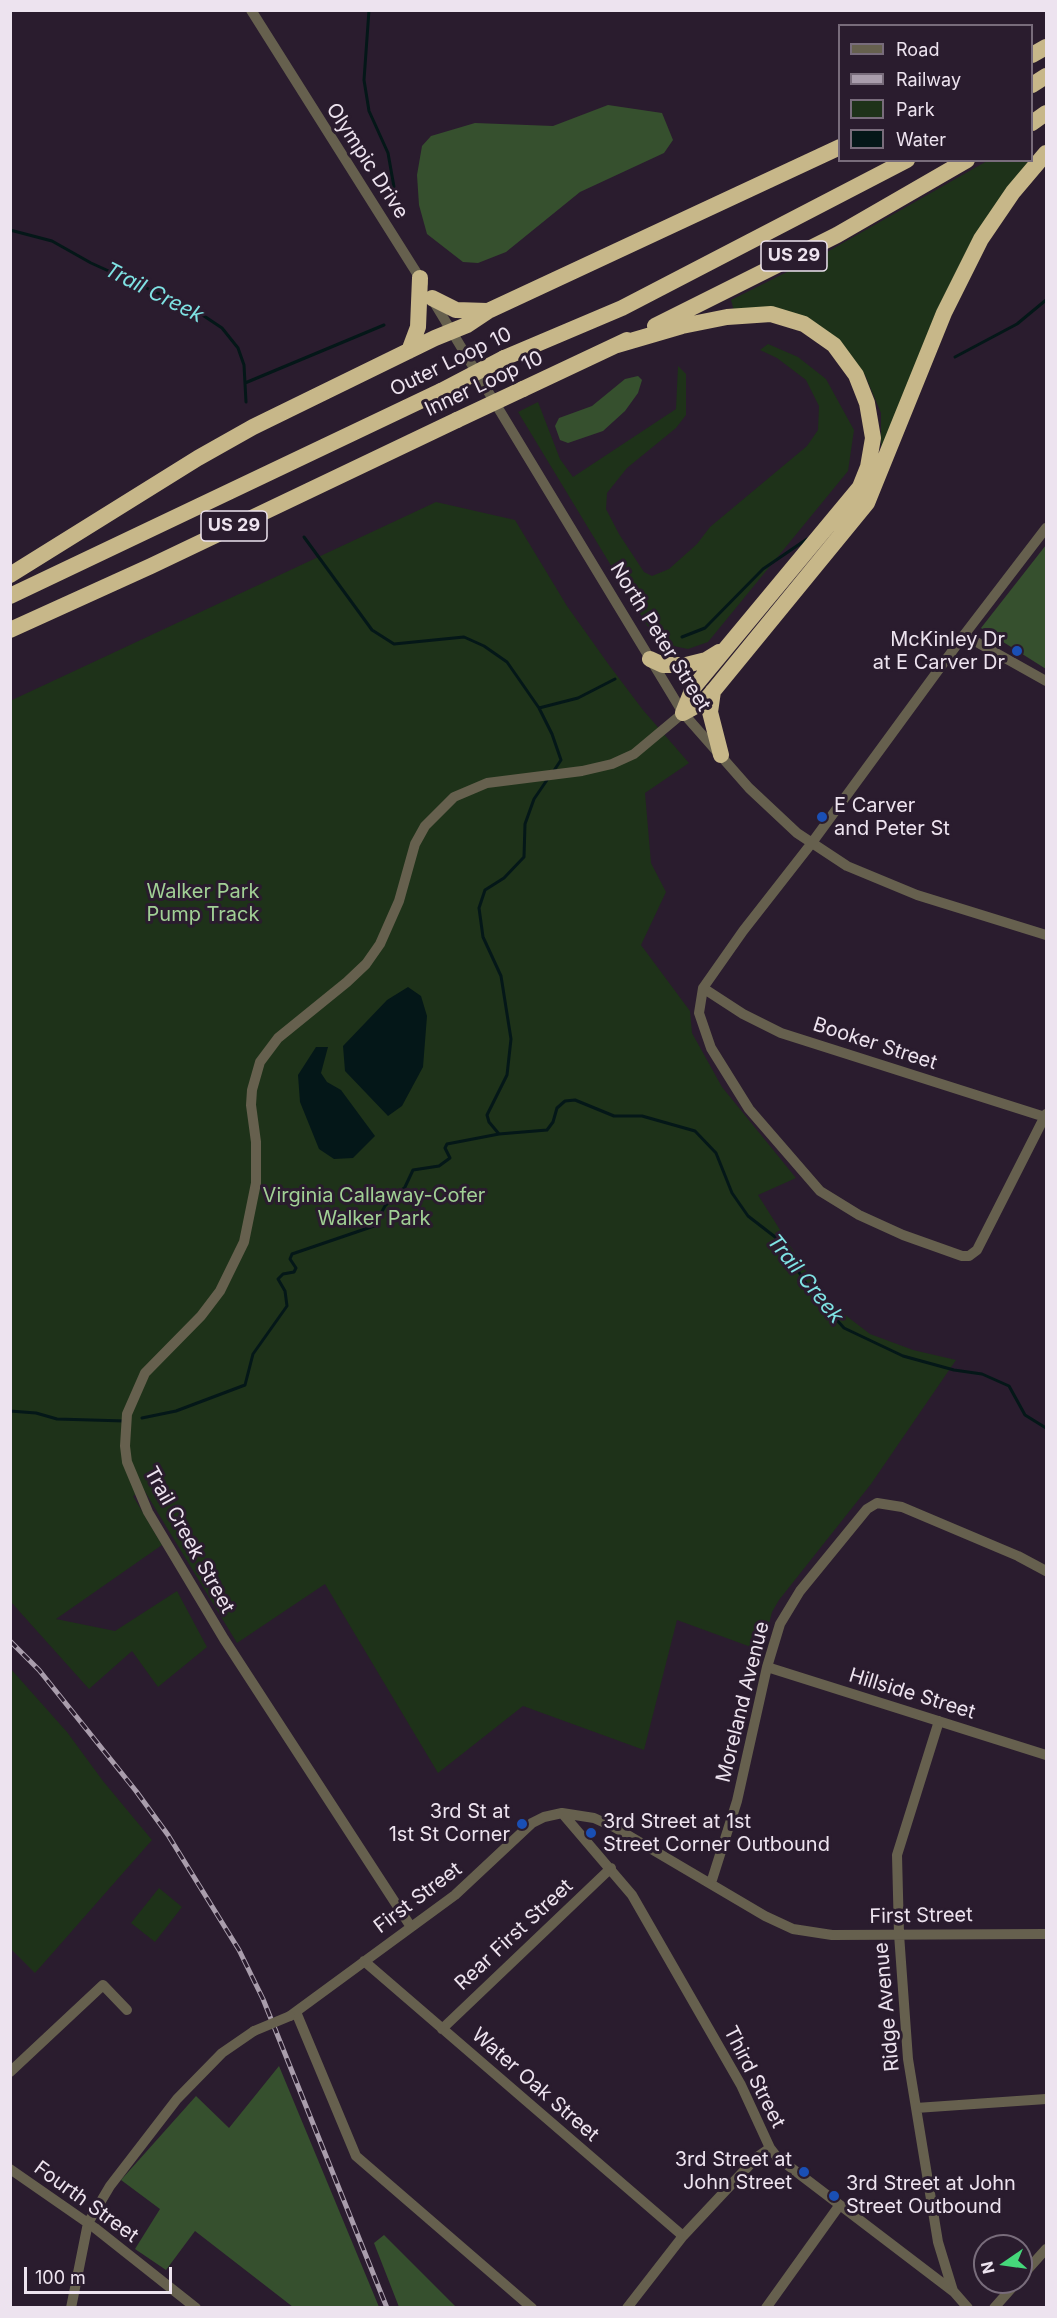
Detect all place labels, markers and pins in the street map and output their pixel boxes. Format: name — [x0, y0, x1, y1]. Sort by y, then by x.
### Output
place label: McKinley Dr at E Carver Dr — [873, 628, 1005, 675]
marker: McKinley Dr at E Carver Dr — [1010, 644, 1024, 658]
place label: E Carver and Peter St — [834, 794, 950, 841]
marker: E Carver and Peter St — [815, 810, 829, 824]
place label: 3rd St at 1st St Corner — [389, 1800, 510, 1847]
place label: 3rd Street at 1st Street Corner Outbound — [603, 1810, 830, 1857]
marker: 3rd St at 1st St Corner — [515, 1817, 529, 1831]
marker: 3rd Street at 1st Street Corner Outbound — [584, 1826, 598, 1840]
place label: 3rd Street at John Street — [675, 2148, 792, 2195]
marker: 3rd Street at John Street — [797, 2165, 811, 2179]
place label: 3rd Street at John Street Outbound — [846, 2172, 1016, 2219]
marker: 3rd Street at John Street Outbound — [827, 2189, 841, 2203]

